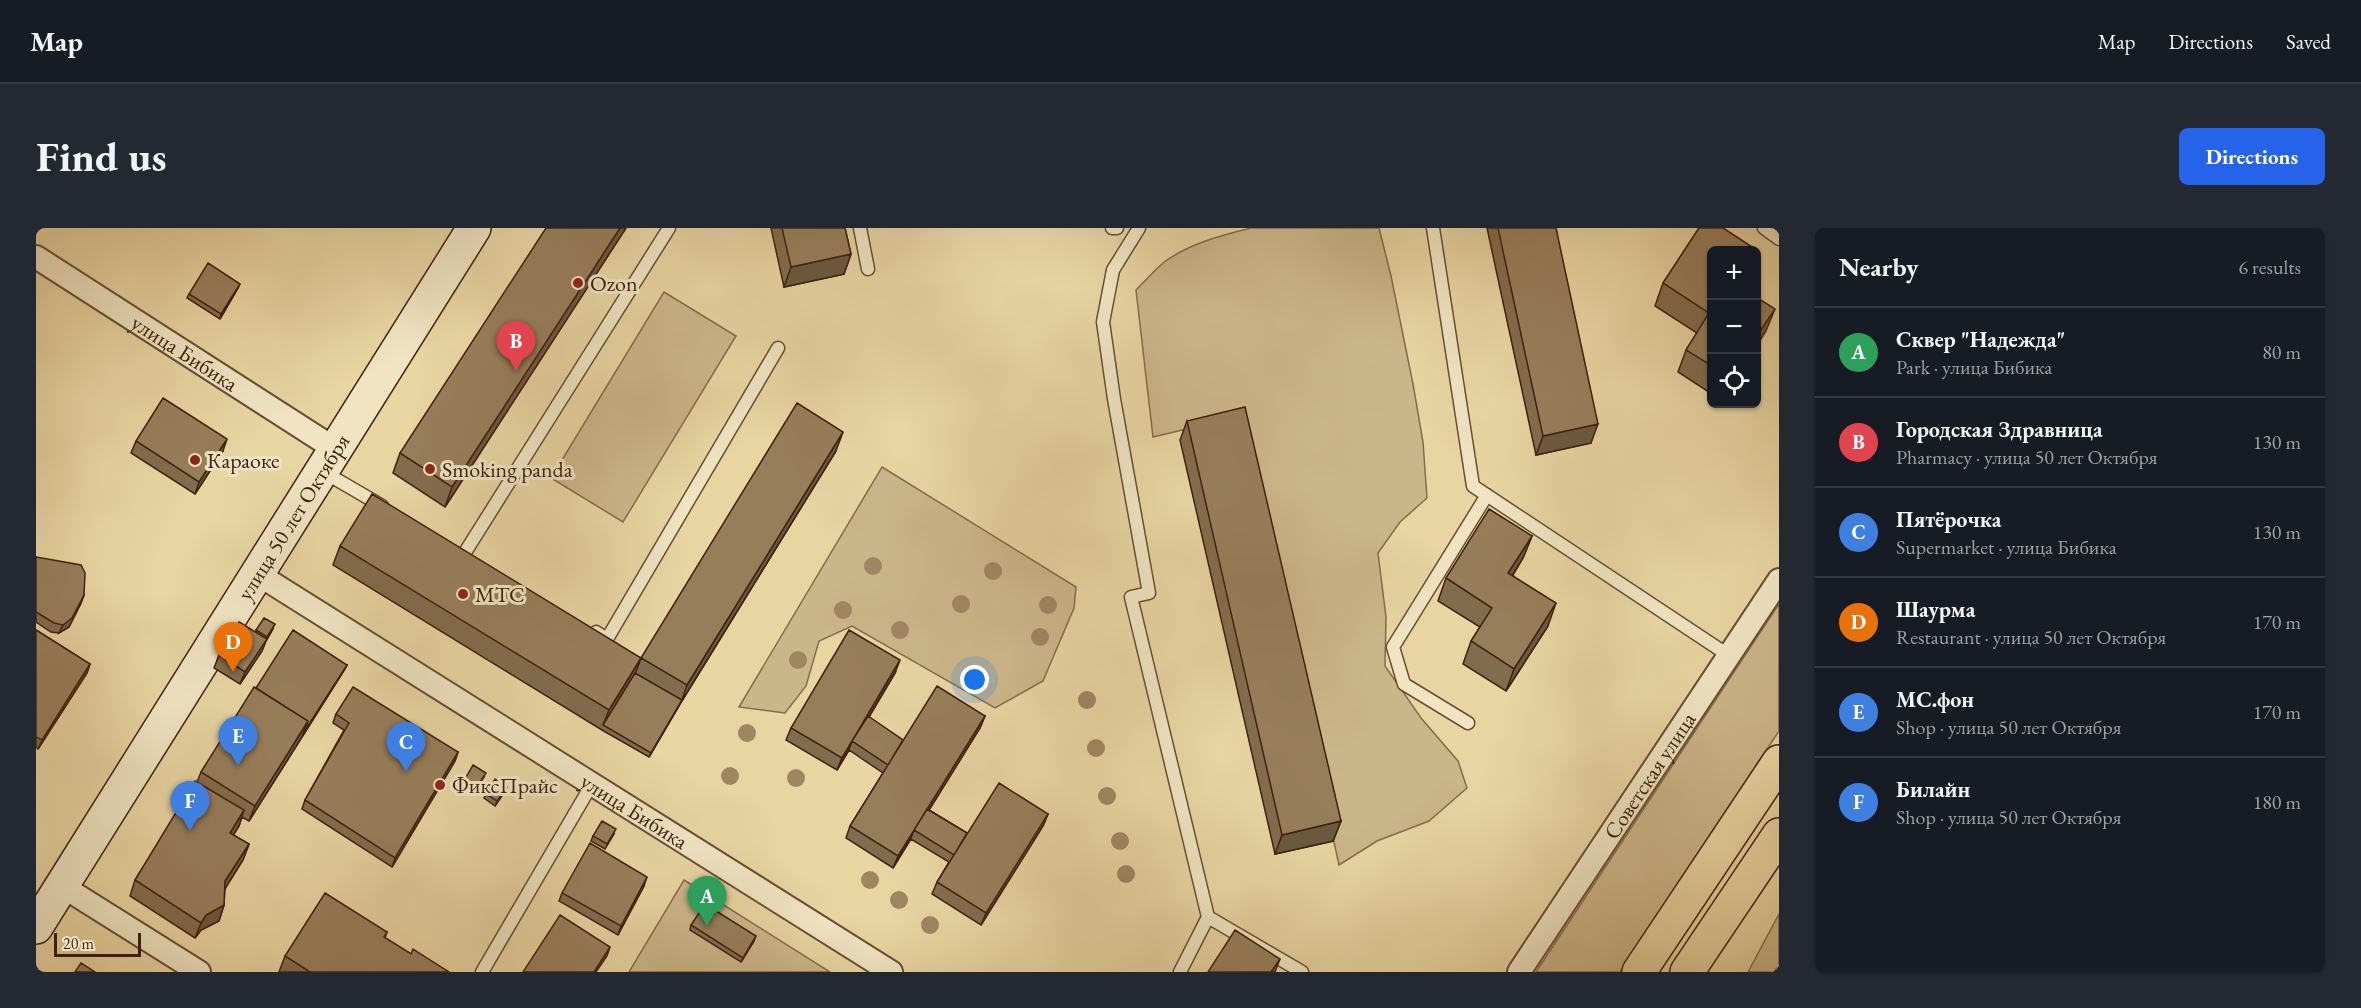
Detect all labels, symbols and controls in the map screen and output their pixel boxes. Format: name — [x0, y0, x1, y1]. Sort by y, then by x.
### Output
text: Map — [30, 23, 83, 59]
text: Map — [2098, 28, 2135, 55]
text: Directions — [2168, 28, 2253, 55]
text: Saved — [2286, 28, 2331, 55]
button: Directions — [2179, 128, 2325, 185]
text: Find us — [36, 129, 167, 184]
map controls — [1707, 246, 1761, 408]
button: + — [1707, 246, 1761, 300]
text: Nearby — [1839, 250, 1919, 284]
text: 6 results — [2238, 254, 2301, 280]
place label: Ozon — [590, 269, 638, 298]
marker: Ozon — [571, 276, 585, 290]
button: − — [1707, 300, 1761, 354]
street label: улица Бибика — [126, 308, 244, 398]
pin: B — [496, 322, 536, 371]
text: Сквер "Надежда" — [1896, 325, 2065, 354]
text: A — [1851, 339, 1866, 365]
text: 80 m — [2262, 339, 2301, 365]
button: locate — [1707, 354, 1761, 408]
text: Park · улица Бибика — [1896, 354, 2052, 380]
text: Городская Здравница — [1896, 415, 2103, 444]
street label: улица 50 лет Октября — [230, 428, 356, 605]
text: B — [1852, 429, 1865, 455]
text: 130 m — [2253, 429, 2301, 455]
text: Pharmacy · улица 50 лет Октября — [1896, 444, 2158, 470]
place label: Караоке — [207, 446, 280, 475]
marker: Караоке — [188, 453, 202, 467]
place label: Smoking panda — [442, 455, 573, 484]
marker: Smoking panda — [423, 462, 437, 476]
text: Пятёрочка — [1896, 505, 2001, 534]
text: C — [1851, 519, 1866, 545]
text: 130 m — [2253, 519, 2301, 545]
text: Supermarket · улица Бибика — [1896, 534, 2117, 560]
place label: МТС — [475, 580, 525, 609]
marker: МТС — [456, 587, 470, 601]
text: Шаурма — [1896, 595, 1975, 624]
text: D — [1851, 609, 1866, 635]
text: 170 m — [2253, 609, 2301, 635]
pin: D — [214, 622, 252, 672]
text: Restaurant · улица 50 лет Октября — [1896, 624, 2166, 650]
your location — [960, 665, 989, 694]
text: МС.фон — [1896, 685, 1974, 714]
text: E — [1853, 699, 1864, 725]
text: 170 m — [2253, 699, 2301, 725]
street label: Советская улица — [1597, 706, 1702, 844]
text: Shop · улица 50 лет Октября — [1896, 714, 2121, 740]
pin: E — [218, 716, 258, 766]
pin: C — [386, 722, 425, 772]
street label: улица Бибика — [575, 766, 694, 855]
place label: ФиксПрайс — [452, 771, 558, 800]
text: Билайн — [1896, 775, 1970, 804]
marker: ФиксПрайс — [433, 778, 447, 792]
pin: F — [170, 782, 210, 831]
text: F — [1853, 789, 1864, 815]
text: 180 m — [2253, 789, 2301, 815]
text: Shop · улица 50 лет Октября — [1896, 804, 2121, 830]
pin: A — [688, 876, 726, 926]
scale bar — [54, 930, 141, 958]
text: 20 m — [63, 933, 94, 954]

